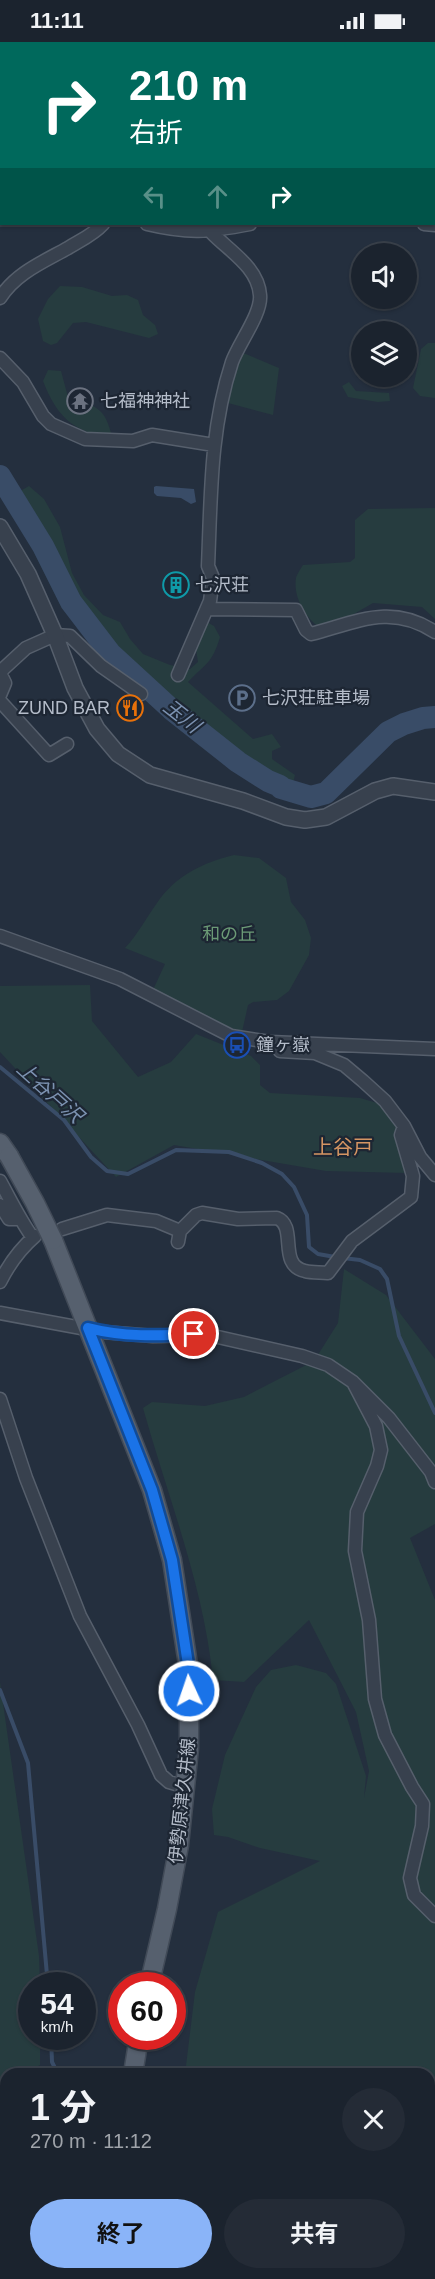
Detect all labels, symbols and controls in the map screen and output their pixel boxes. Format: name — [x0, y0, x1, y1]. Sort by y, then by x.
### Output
text: 11:11 — [30, 8, 84, 33]
text: 210 m — [129, 62, 248, 109]
icon: right — [30, 66, 108, 144]
text: 右折 — [129, 118, 183, 148]
icon: left — [138, 180, 171, 213]
icon: ahead — [201, 180, 234, 213]
icon: right — [264, 180, 297, 213]
map controls — [351, 243, 417, 387]
button: sound — [351, 243, 417, 309]
button: layers — [351, 321, 417, 387]
temple icon: 七福神神社 — [65, 386, 95, 416]
place label: 七福神神社 — [100, 391, 190, 411]
building icon: 七沢荘 — [161, 570, 191, 600]
place label: 七沢荘 — [195, 575, 249, 595]
parking icon: 七沢荘駐車場 — [227, 683, 257, 713]
place label: 七沢荘駐車場 — [262, 688, 370, 708]
restaurant icon: ZUND BAR — [115, 693, 145, 723]
water label: 玉川 — [159, 695, 206, 738]
place label: ZUND BAR — [18, 698, 110, 718]
park label: 和の丘 — [202, 924, 256, 944]
bus stop icon: 鐘ヶ嶽 — [222, 1030, 252, 1060]
place label: 鐘ヶ嶽 — [256, 1035, 310, 1055]
water label: 上谷戸沢 — [13, 1057, 89, 1129]
district label: 上谷戸 — [313, 1136, 373, 1158]
pin — [168, 1308, 219, 1359]
icon: arrive — [177, 1317, 210, 1350]
position arrow — [157, 1659, 221, 1723]
street label: 伊勢原津久井線 — [165, 1737, 199, 1865]
speed limit sign: 60 — [108, 1972, 186, 2050]
text: 54 — [40, 1987, 74, 2020]
text: km/h — [41, 2018, 73, 2035]
text: 1 分 — [30, 2087, 96, 2128]
button: close — [342, 2088, 405, 2151]
text: 270 m · 11:12 — [30, 2130, 152, 2152]
button: 終了 — [30, 2199, 212, 2268]
button: 共有 — [224, 2199, 405, 2268]

